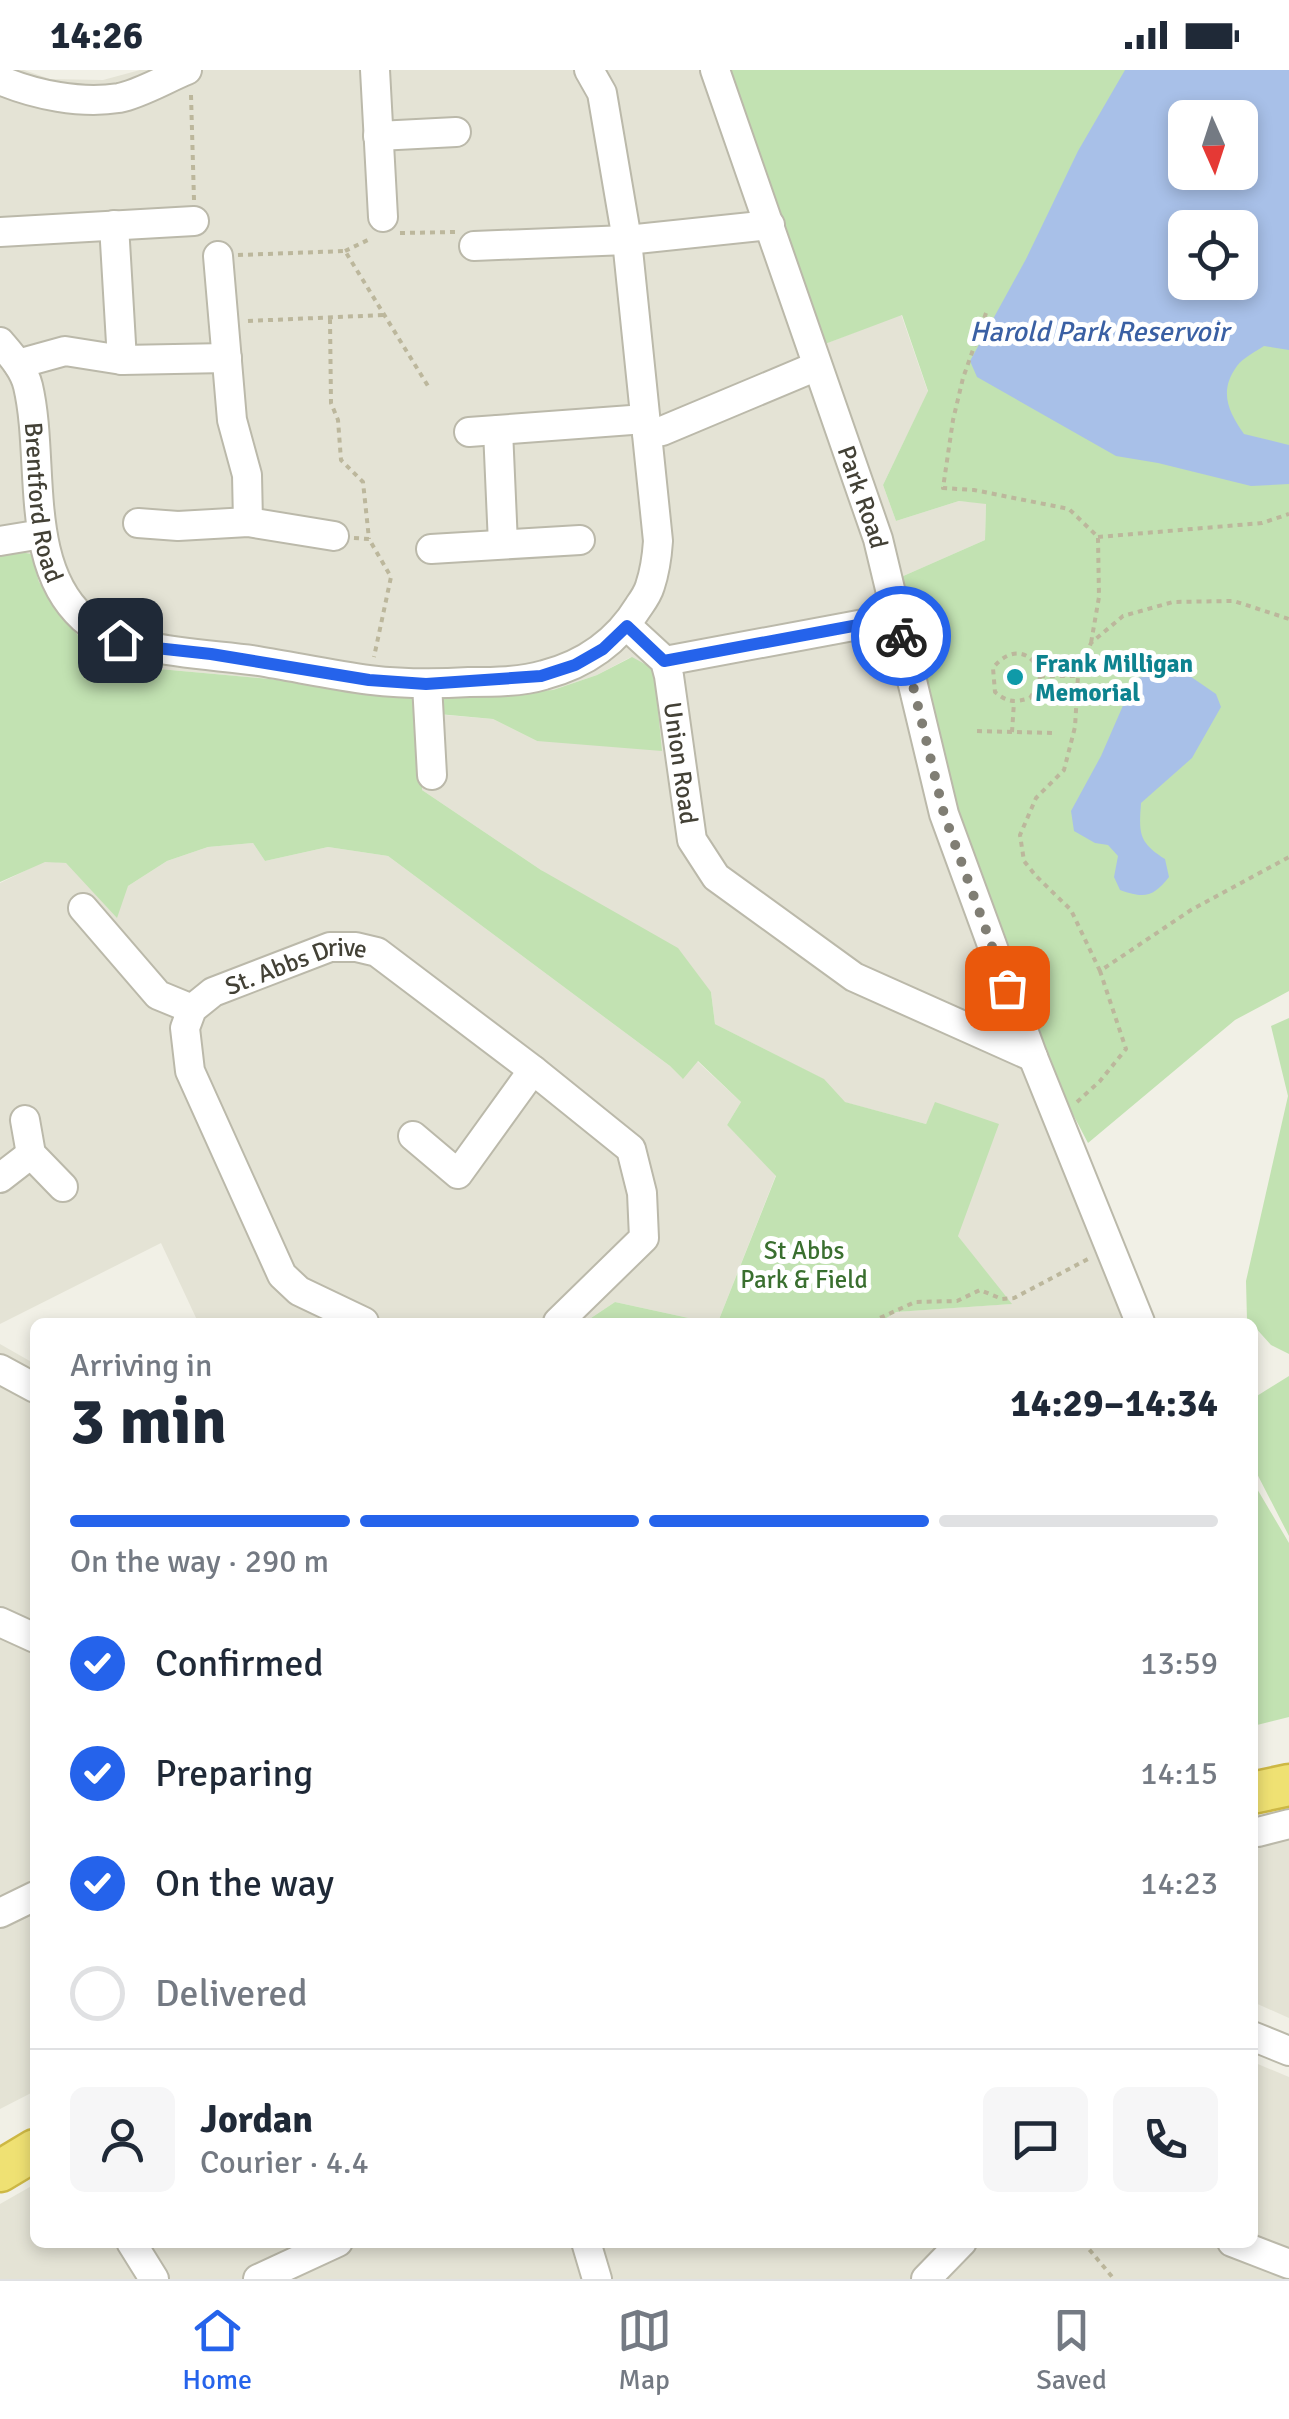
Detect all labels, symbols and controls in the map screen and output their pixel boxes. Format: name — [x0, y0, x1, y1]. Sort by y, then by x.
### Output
text: 14:26 — [50, 12, 143, 59]
north arrow — [1168, 100, 1258, 190]
map controls — [1168, 100, 1258, 300]
button: locate — [1168, 210, 1258, 300]
water label: Harold Park Reservoir — [969, 315, 1232, 349]
street label: Brentford Road — [18, 421, 71, 587]
street label: Park Road — [831, 441, 895, 551]
courier — [851, 586, 951, 686]
pin — [78, 598, 163, 683]
icon: bike — [874, 609, 929, 664]
icon: home — [93, 613, 148, 668]
place label: Frank Milligan Memorial — [1035, 648, 1193, 708]
marker: Frank Milligan Memorial — [1004, 666, 1026, 688]
street label: Union Road — [657, 700, 705, 826]
street label: St. Abbs Drive — [220, 932, 371, 1001]
pin — [965, 946, 1050, 1031]
icon: bag — [980, 961, 1035, 1016]
park label: St Abbs Park & Field — [740, 1235, 868, 1295]
text: Arriving in — [70, 1346, 212, 1385]
text: 14:29–14:34 — [1010, 1380, 1218, 1427]
text: 3 min — [70, 1382, 227, 1462]
text: On the way · 290 m — [70, 1542, 329, 1581]
icon: check — [70, 1636, 125, 1691]
text: Confirmed — [155, 1640, 324, 1687]
text: 13:59 — [1140, 1644, 1218, 1683]
icon: check — [70, 1746, 125, 1801]
text: Preparing — [155, 1750, 313, 1797]
text: 14:15 — [1140, 1754, 1218, 1793]
icon: check — [70, 1856, 125, 1911]
text: On the way — [155, 1860, 334, 1907]
text: 14:23 — [1140, 1864, 1218, 1903]
text: Delivered — [155, 1970, 308, 2017]
button: person — [70, 2087, 175, 2192]
button: chat — [983, 2087, 1088, 2192]
button: phone — [1113, 2087, 1218, 2192]
text: Jordan — [200, 2096, 313, 2143]
text: Courier · 4.4 — [200, 2143, 369, 2182]
tab: Home — [182, 2303, 252, 2397]
tab: Map — [617, 2303, 672, 2397]
tab: Saved — [1036, 2303, 1107, 2397]

